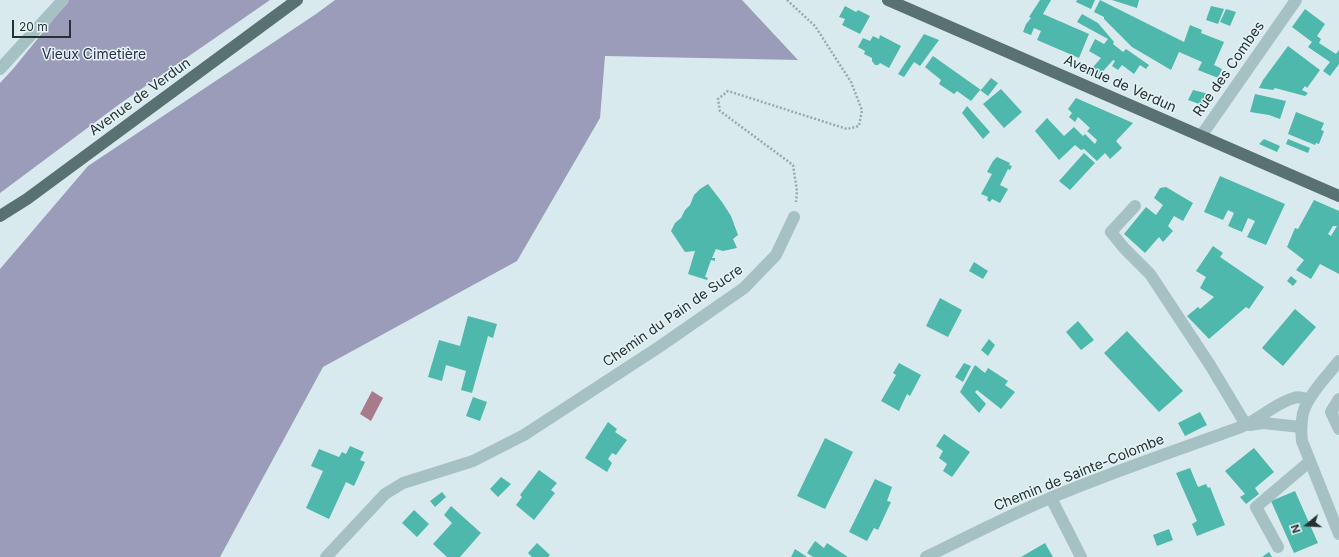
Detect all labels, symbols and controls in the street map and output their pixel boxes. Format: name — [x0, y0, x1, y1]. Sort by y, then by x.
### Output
scale bar — [14, 12, 73, 38]
street label: Rue des Combes — [1190, 18, 1268, 120]
text: 20 m — [19, 19, 48, 34]
park label: Vieux Cimetière — [42, 47, 146, 63]
street label: Avenue de Verdun — [1061, 52, 1179, 116]
street label: Avenue de Verdun — [86, 55, 194, 139]
street label: Chemin du Pain de Sucre — [600, 261, 746, 371]
street label: Chemin de Sainte-Colombe — [991, 431, 1167, 515]
north arrow — [1287, 505, 1327, 545]
text: N — [1288, 523, 1304, 535]

